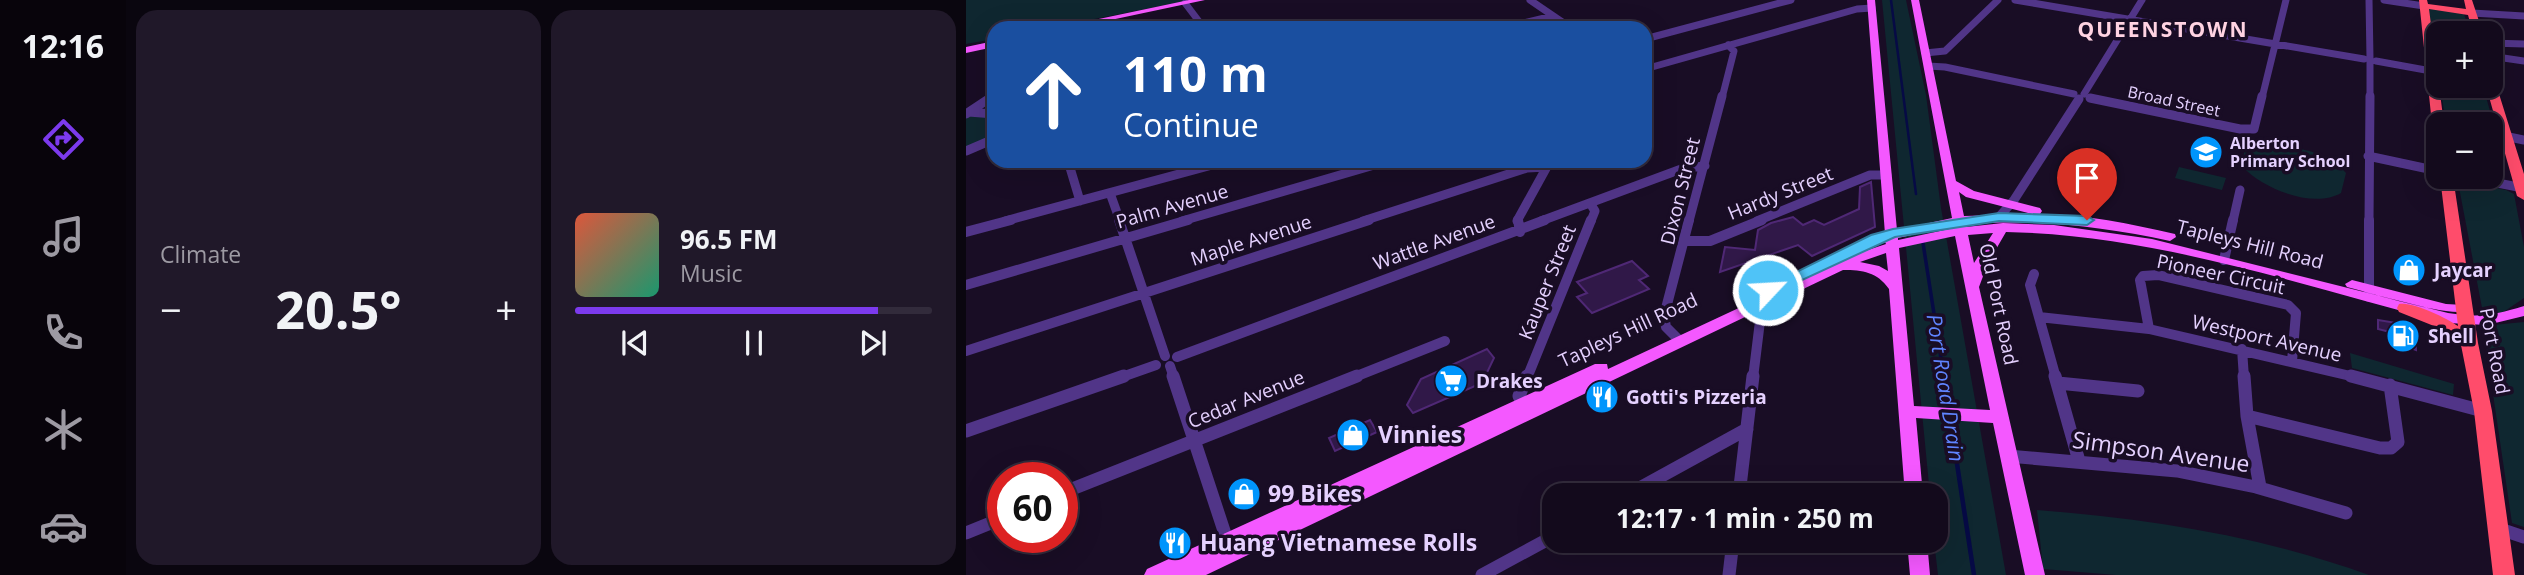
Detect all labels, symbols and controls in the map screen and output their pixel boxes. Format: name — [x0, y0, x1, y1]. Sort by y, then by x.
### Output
district label: QUEENSTOWN — [2078, 15, 2249, 43]
map controls — [2426, 21, 2503, 189]
button: + — [2426, 21, 2503, 98]
text: 12:16 — [22, 24, 104, 67]
text: 110 m — [1123, 40, 1268, 106]
icon: ahead — [1008, 49, 1099, 140]
street label: Broad Street — [2126, 80, 2223, 122]
text: Continue — [1123, 103, 1259, 146]
button: − — [2426, 112, 2503, 189]
icon: directions — [39, 115, 88, 164]
place label: Alberton Primary School — [2230, 132, 2350, 172]
school or university icon: Alberton Primary School — [2187, 133, 2225, 171]
street label: Dixon Street — [1654, 134, 1706, 247]
pin — [2057, 148, 2117, 220]
icon: arrive — [2068, 159, 2106, 197]
street label: Hardy Street — [1723, 160, 1837, 226]
street label: Palm Avenue — [1113, 178, 1231, 234]
street label: Maple Avenue — [1187, 208, 1315, 272]
street label: Wattle Avenue — [1369, 208, 1499, 276]
icon: music — [39, 212, 88, 261]
street label: Tapleys Hill Road — [2174, 213, 2326, 275]
street label: Kauper Street — [1512, 220, 1582, 343]
text: 96.5 FM — [680, 221, 778, 257]
text: Climate — [160, 238, 241, 270]
street label: Old Port Road — [1973, 241, 2025, 367]
street label: Pioneer Circuit — [2155, 248, 2288, 300]
shop icon: Jaycar — [2390, 251, 2428, 289]
position arrow — [1731, 253, 1805, 327]
text: Music — [680, 257, 743, 289]
place label: Jaycar — [2432, 257, 2493, 283]
text: 20.5° — [275, 273, 402, 344]
text: − — [160, 283, 182, 335]
text: + — [495, 283, 517, 335]
street label: Tapleys Hill Road — [1554, 286, 1702, 374]
street label: Port Road — [2474, 305, 2516, 397]
icon: phone — [39, 308, 88, 357]
street label: Westport Avenue — [2190, 308, 2344, 368]
water label: Port Road Drain — [1920, 312, 1971, 464]
fuel station icon: Shell — [2384, 317, 2422, 355]
place label: Shell — [2428, 323, 2474, 349]
icon: previous — [616, 324, 654, 362]
icon: pause — [735, 324, 773, 362]
icon: next — [854, 324, 892, 362]
supermarket icon: Drakes — [1432, 362, 1470, 400]
street label: Cedar Avenue — [1184, 364, 1308, 434]
place label: Drakes — [1476, 368, 1543, 394]
restaurant icon: Gotti's Pizzeria — [1583, 378, 1621, 416]
place label: Gotti's Pizzeria — [1626, 384, 1767, 410]
icon: climate — [39, 405, 88, 454]
shop icon: Vinnies — [1334, 416, 1372, 454]
place label: Vinnies — [1378, 418, 1462, 450]
street label: Simpson Avenue — [2070, 423, 2252, 479]
speed limit sign: 60 — [987, 462, 1078, 553]
shop icon: 99 Bikes — [1225, 475, 1263, 513]
place label: 99 Bikes — [1268, 477, 1362, 509]
text: 12:17 · 1 min · 250 m — [1616, 500, 1874, 536]
icon: car — [39, 502, 88, 551]
restaurant icon: Huang Vietnamese Rolls — [1156, 524, 1194, 562]
place label: Huang Vietnamese Rolls — [1200, 526, 1477, 558]

